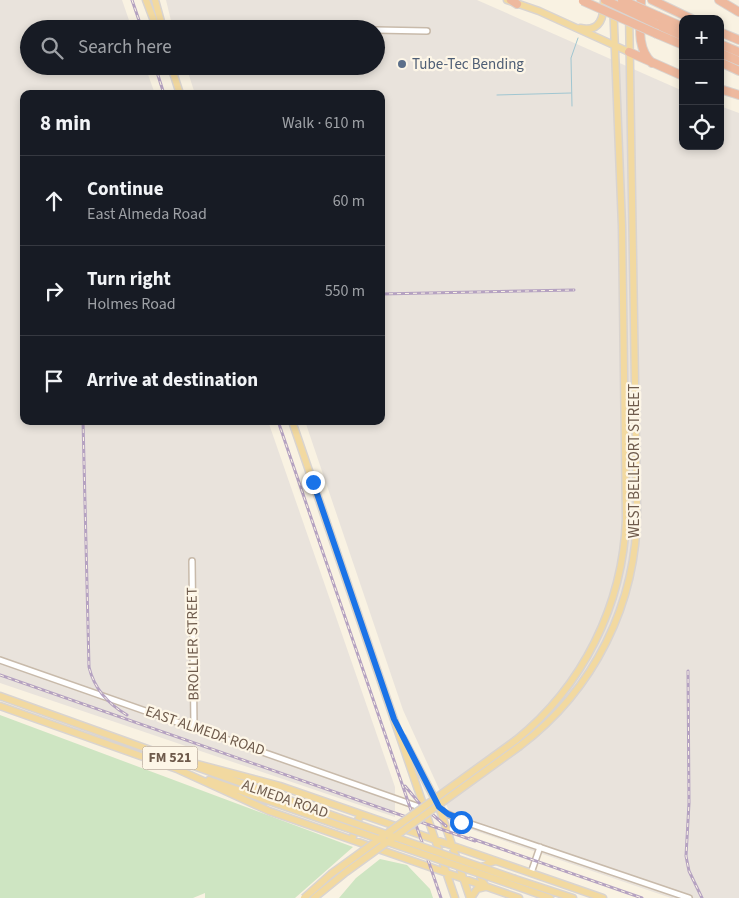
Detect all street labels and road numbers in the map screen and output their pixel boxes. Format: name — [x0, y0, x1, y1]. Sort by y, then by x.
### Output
street label: WEST BELLFORT STREET — [624, 384, 645, 538]
street label: BROLLIER STREET — [182, 587, 204, 701]
street label: EAST ALMEDA ROAD — [142, 701, 268, 761]
road number: FM 521 — [142, 746, 198, 770]
street label: ALMEDA ROAD — [239, 774, 331, 824]

